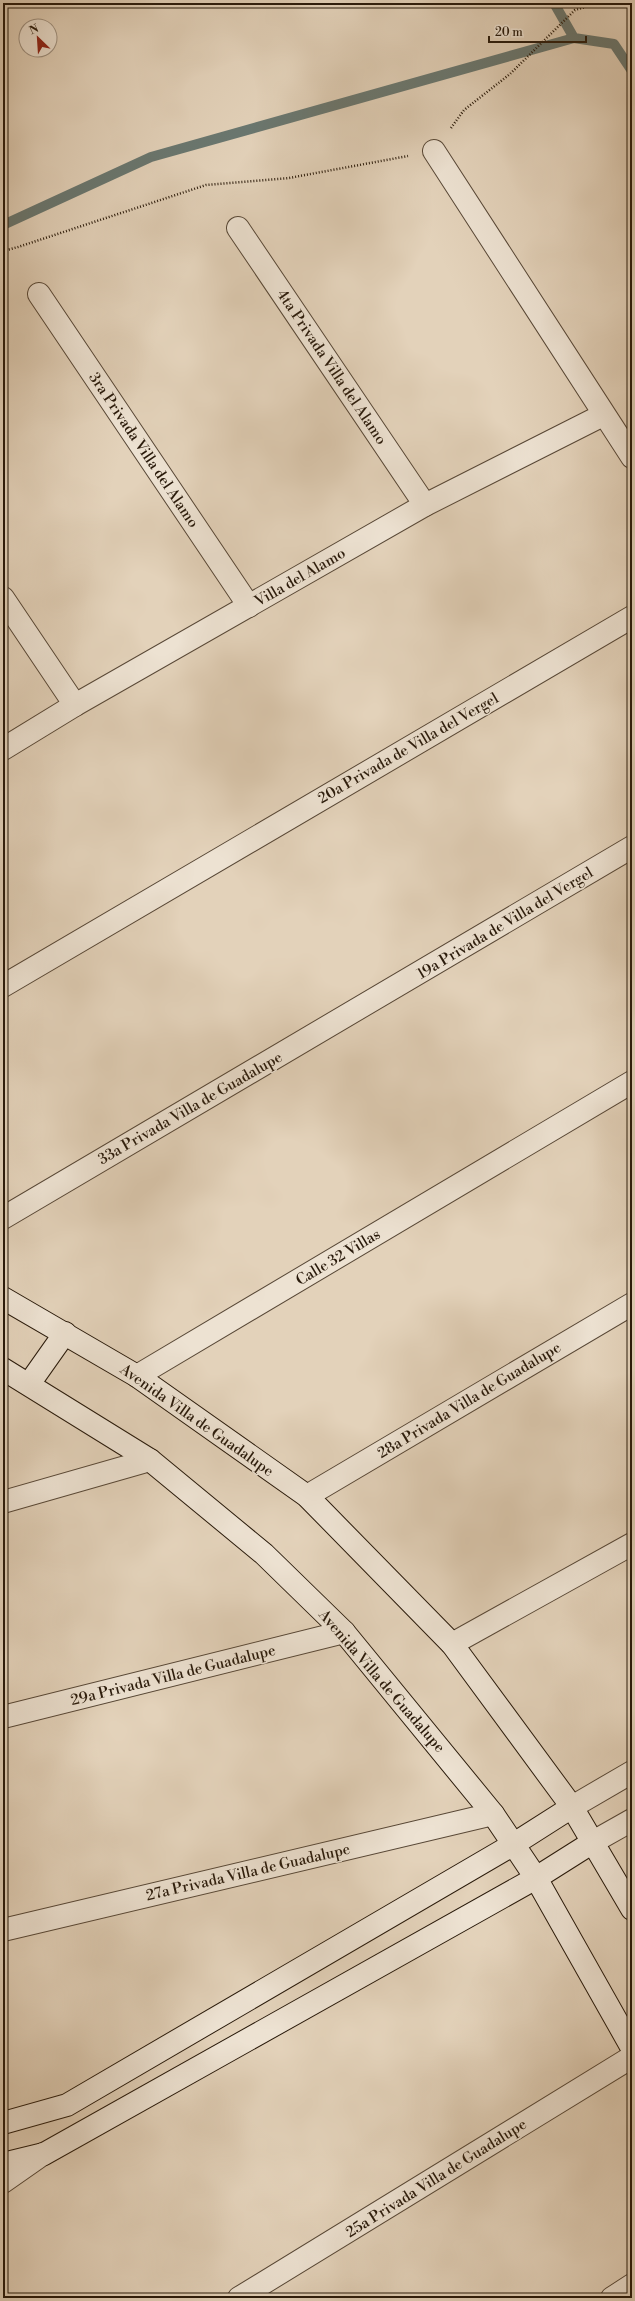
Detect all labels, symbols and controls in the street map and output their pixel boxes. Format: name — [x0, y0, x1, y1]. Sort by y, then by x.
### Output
north arrow — [18, 18, 58, 58]
scale bar — [489, 18, 586, 44]
text: N — [27, 22, 41, 38]
text: 20 m — [495, 25, 523, 40]
street label: 4ta Privada Villa del Alamo — [272, 286, 391, 449]
street label: 3ra Privada Villa del Alamo — [84, 369, 203, 532]
street label: Villa del Alamo — [251, 544, 349, 612]
street label: 20a Privada de Villa del Vergel — [314, 689, 502, 808]
street label: 19a Privada de Villa del Vergel — [414, 863, 597, 984]
street label: 33a Privada Villa de Guadalupe — [95, 1048, 286, 1169]
street label: Calle 32 Villas — [293, 1225, 384, 1290]
street label: 28a Privada Villa de Guadalupe — [374, 1338, 564, 1463]
street label: Avenida Villa de Guadalupe — [115, 1359, 277, 1481]
street label: Avenida Villa de Guadalupe — [314, 1605, 449, 1757]
street label: 29a Privada Villa de Guadalupe — [69, 1641, 278, 1710]
street label: 27a Privada Villa de Guadalupe — [144, 1840, 352, 1905]
street label: 25a Privada Villa de Guadalupe — [342, 2115, 530, 2242]

